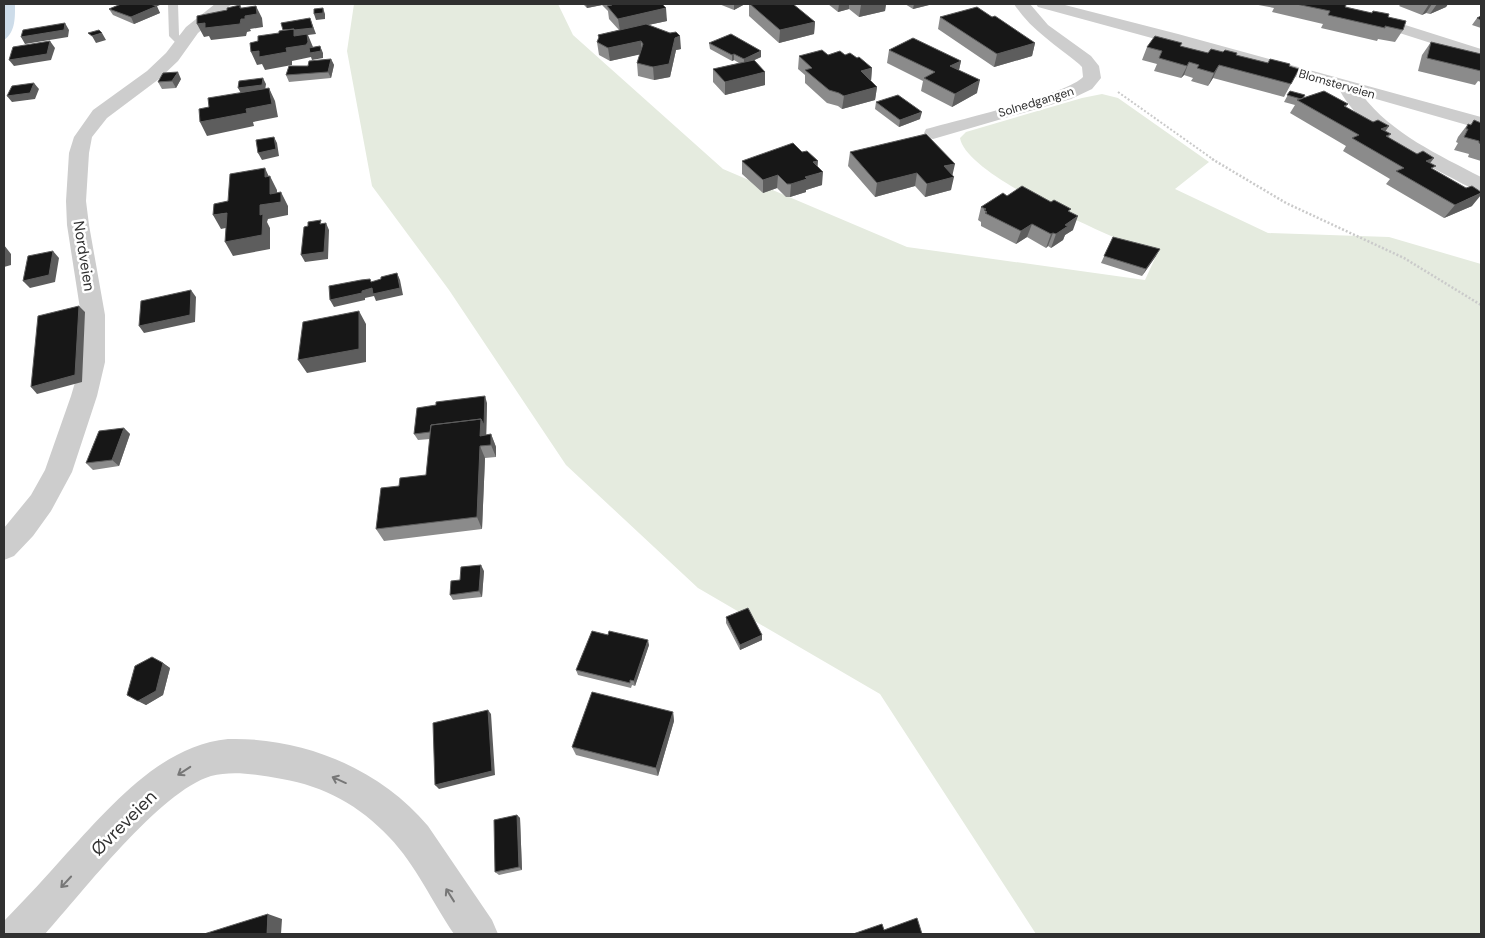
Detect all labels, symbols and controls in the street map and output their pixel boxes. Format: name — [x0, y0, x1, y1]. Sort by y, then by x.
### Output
street label: Blomsterveien — [1297, 65, 1377, 103]
street label: Solnedgangen — [996, 83, 1076, 121]
street label: Nordveien — [69, 220, 99, 292]
one-way arrow — [177, 766, 191, 776]
one-way arrow — [332, 775, 347, 785]
street label: Øvreveien — [86, 785, 162, 861]
one-way arrow — [61, 876, 72, 889]
one-way arrow — [444, 888, 454, 902]

